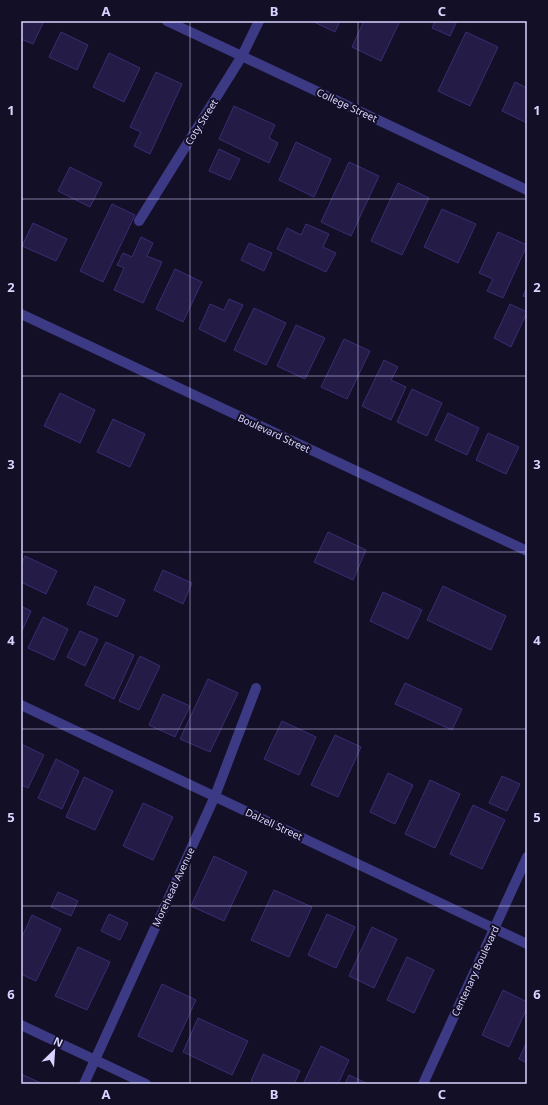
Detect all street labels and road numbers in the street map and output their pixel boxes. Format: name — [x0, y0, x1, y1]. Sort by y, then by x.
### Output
street label: College Street — [314, 85, 380, 125]
street label: Coty Street — [181, 96, 221, 148]
street label: Boulevard Street — [236, 410, 313, 456]
street label: Dalzell Street — [243, 805, 305, 844]
street label: Morehead Avenue — [148, 845, 198, 929]
street label: Centenary Boulevard — [448, 923, 502, 1019]

